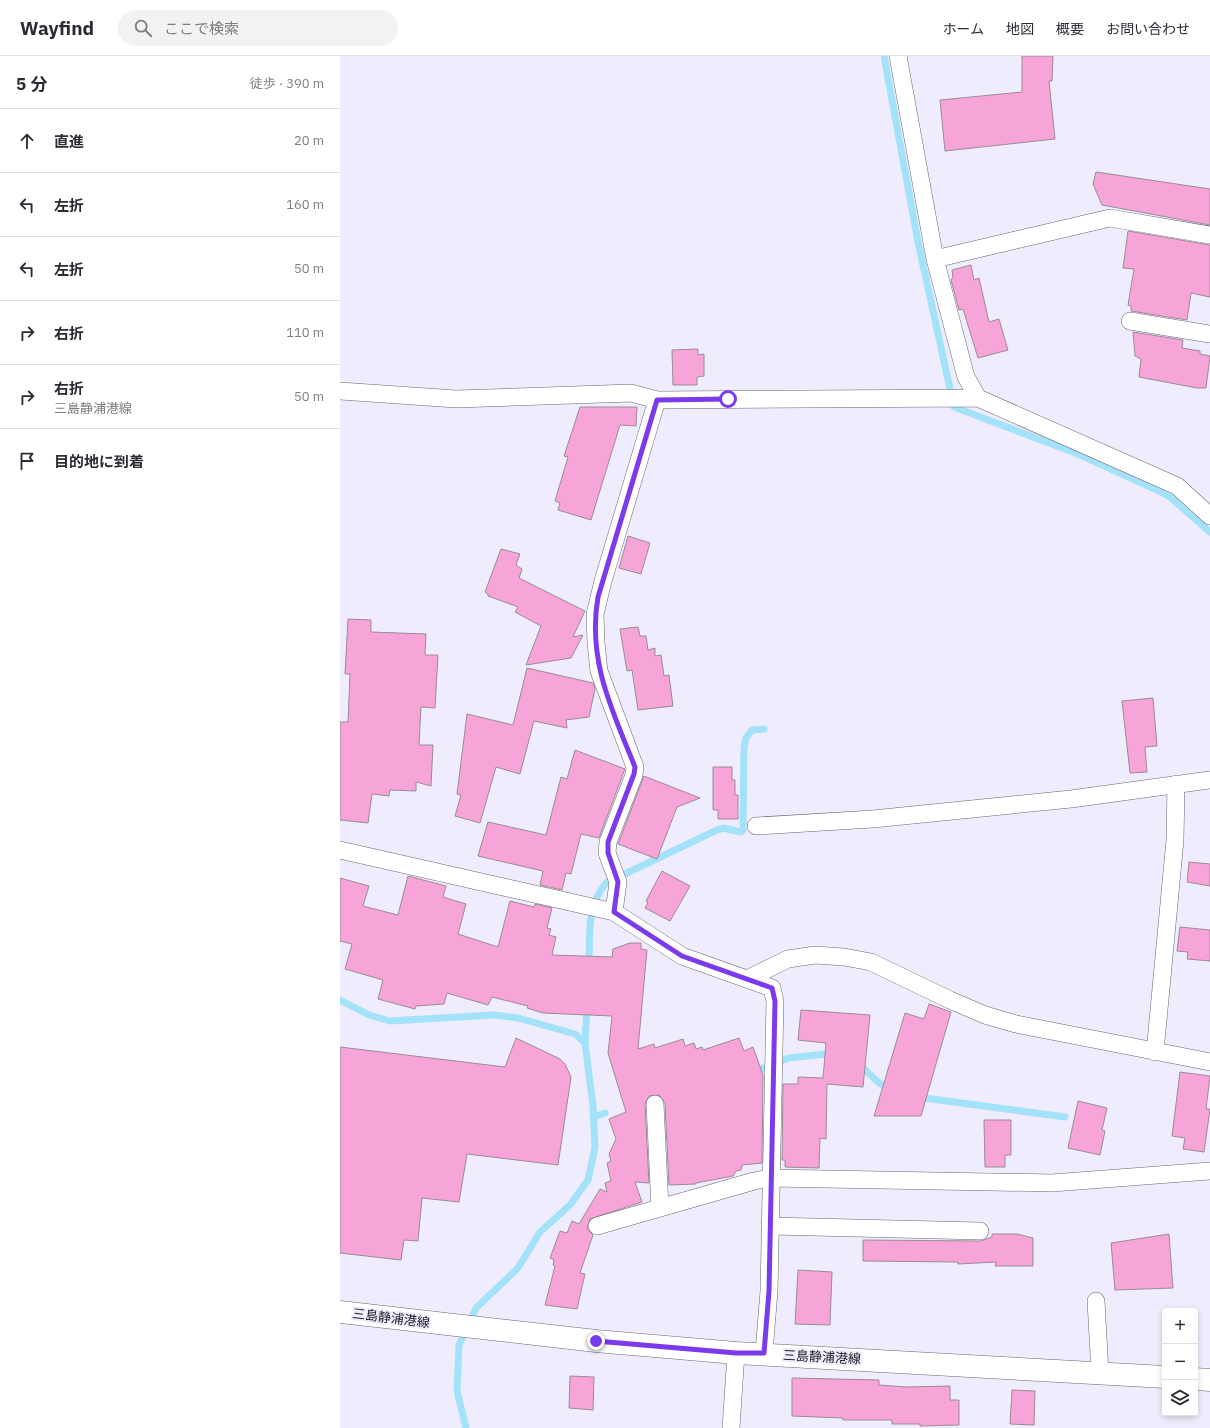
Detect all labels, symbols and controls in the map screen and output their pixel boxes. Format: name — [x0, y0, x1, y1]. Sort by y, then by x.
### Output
search box — [118, 10, 398, 46]
text: Wayfind — [20, 16, 94, 40]
icon: search — [132, 17, 154, 39]
text: ここで検索 — [164, 19, 239, 38]
text: ホーム — [942, 20, 984, 38]
text: 地図 — [1006, 20, 1034, 38]
text: 概要 — [1056, 20, 1084, 38]
text: お問い合わせ — [1106, 20, 1190, 38]
text: 5 分 — [16, 73, 47, 95]
text: 徒歩 · 390 m — [250, 75, 324, 92]
icon: ahead — [16, 130, 38, 152]
text: 直進 — [54, 132, 84, 151]
text: 20 m — [294, 132, 324, 149]
icon: left — [16, 194, 38, 216]
text: 左折 — [54, 196, 84, 215]
text: 160 m — [286, 196, 324, 213]
icon: left — [16, 258, 38, 280]
text: 左折 — [54, 260, 84, 279]
text: 50 m — [294, 260, 324, 277]
icon: right — [16, 322, 38, 344]
text: 右折 — [54, 324, 84, 343]
text: 110 m — [286, 324, 324, 341]
text: 右折 — [54, 379, 84, 398]
icon: right — [16, 386, 38, 408]
text: 50 m — [294, 388, 324, 405]
route start — [719, 390, 737, 408]
text: 三島静浦港線 — [54, 400, 132, 417]
icon: arrive — [16, 450, 38, 472]
text: 目的地に到着 — [54, 452, 144, 471]
street label: 三島静浦港線 — [351, 1305, 431, 1331]
map controls — [1162, 1308, 1198, 1416]
button: + — [1162, 1308, 1198, 1344]
route end — [587, 1332, 605, 1350]
button: − — [1162, 1344, 1198, 1380]
street label: 三島静浦港線 — [783, 1346, 861, 1368]
button: layers — [1162, 1380, 1198, 1416]

